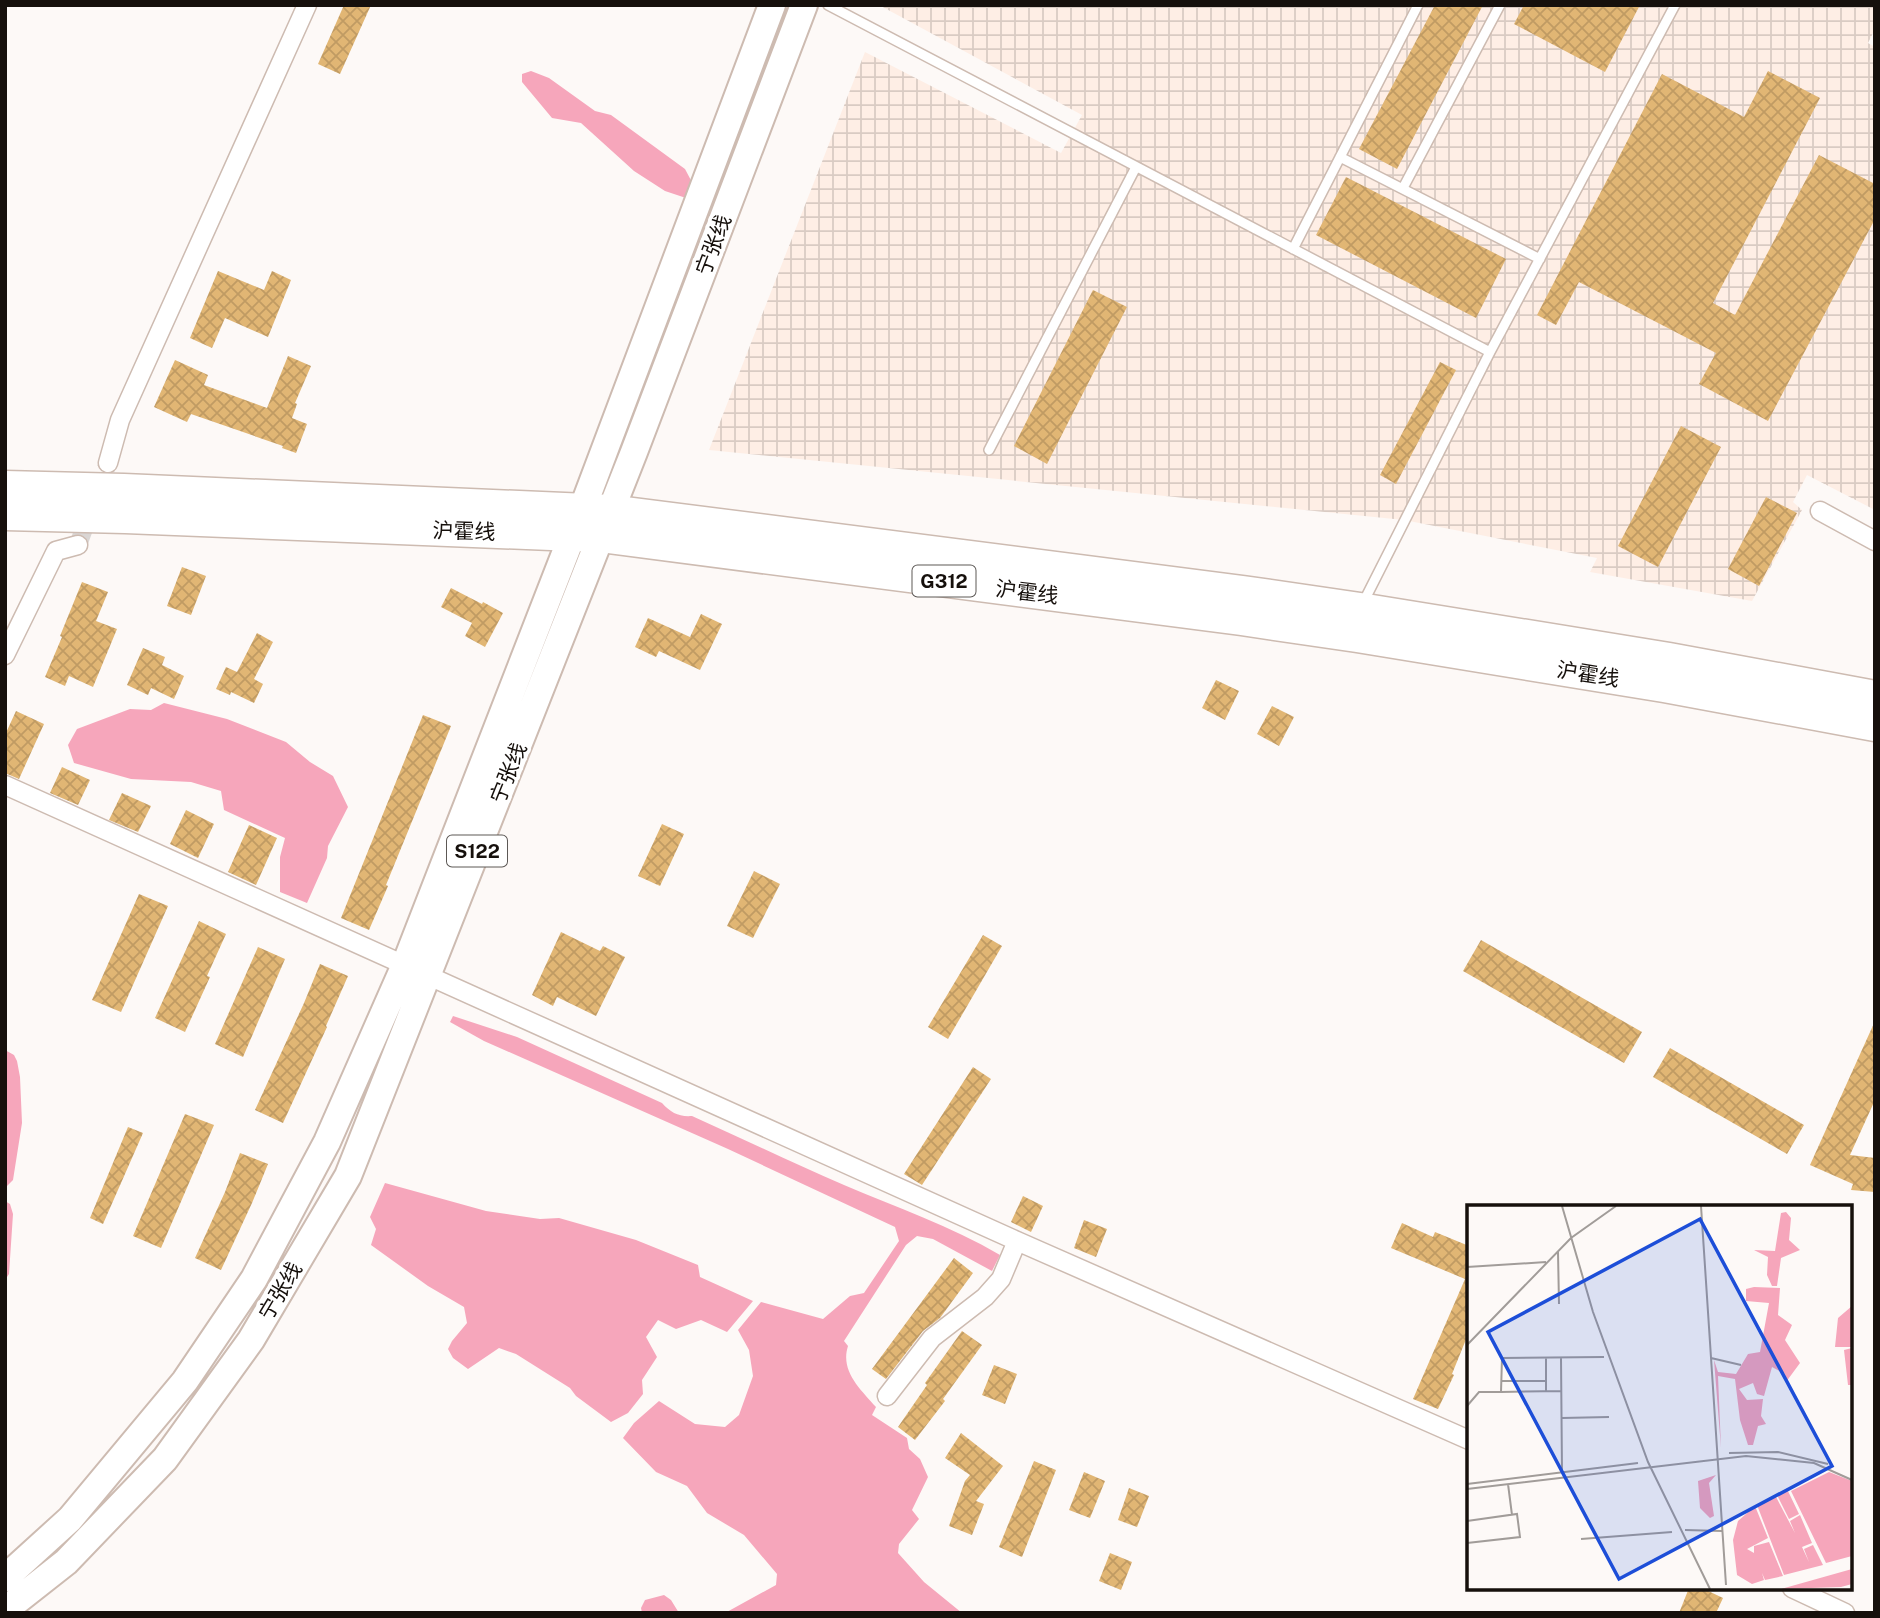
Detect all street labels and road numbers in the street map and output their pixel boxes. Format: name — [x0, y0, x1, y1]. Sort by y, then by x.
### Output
street label: 宁张线 — [690, 211, 736, 279]
street label: 沪霍线 — [432, 517, 496, 545]
road number: G312 — [912, 566, 976, 596]
street label: 沪霍线 — [994, 576, 1060, 608]
street label: 沪霍线 — [1555, 657, 1621, 691]
street label: 宁张线 — [485, 739, 531, 807]
road number: S122 — [447, 836, 507, 866]
street label: 宁张线 — [253, 1258, 307, 1324]

